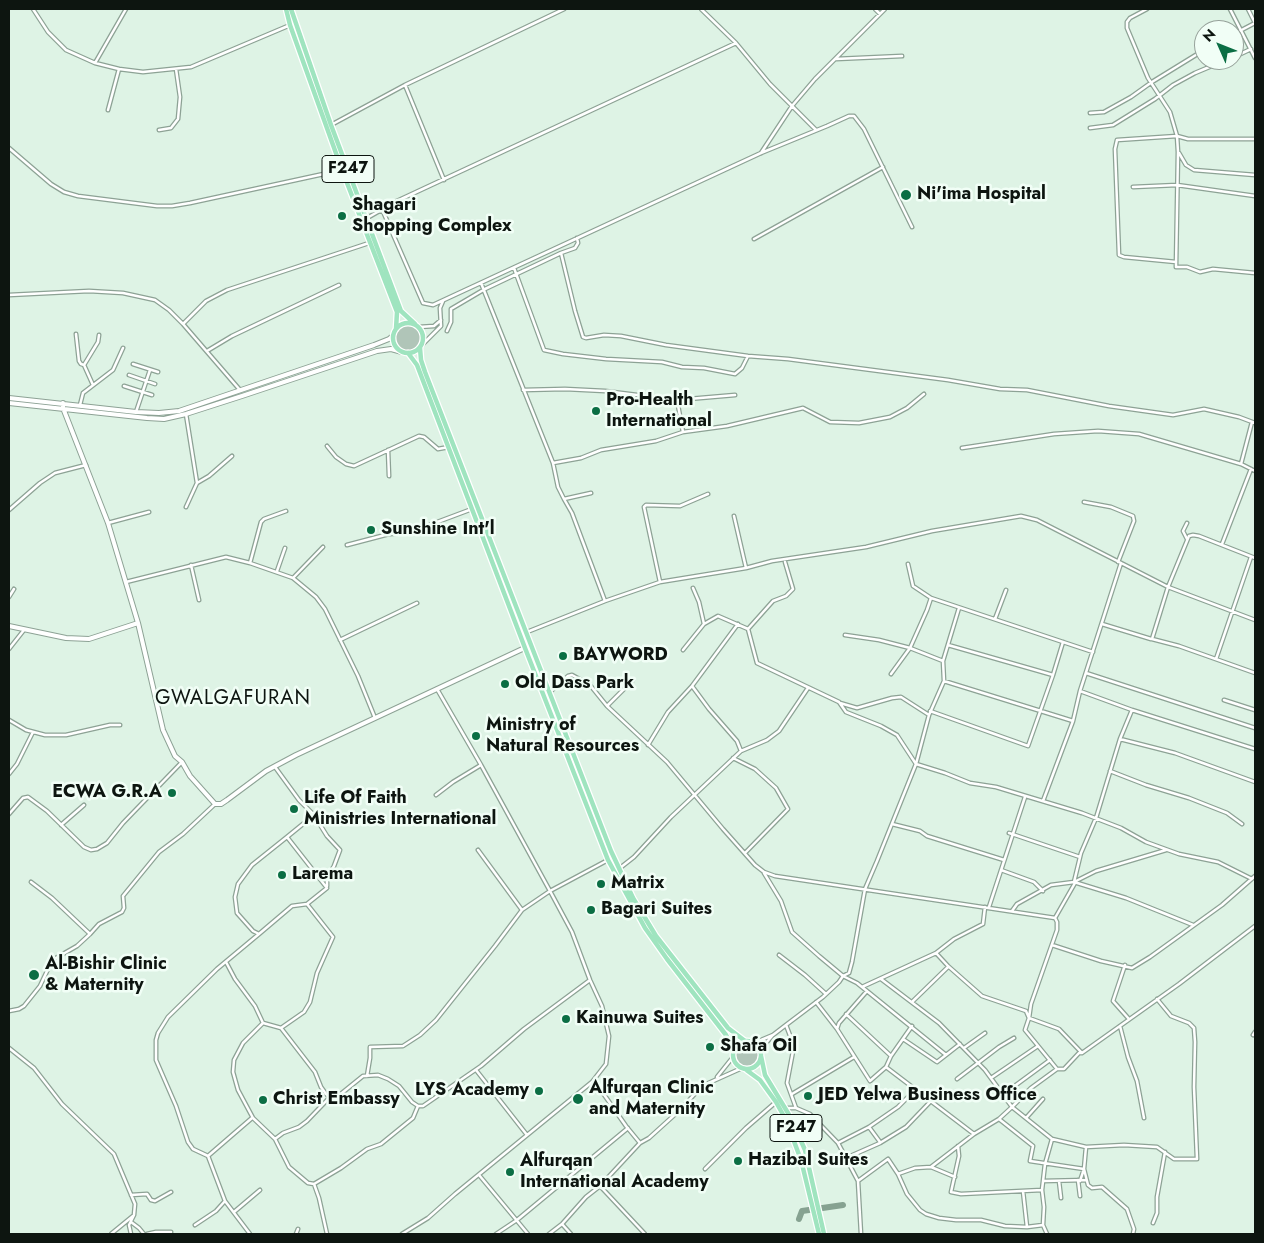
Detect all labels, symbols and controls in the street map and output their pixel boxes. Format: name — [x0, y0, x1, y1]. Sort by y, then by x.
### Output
north arrow — [1194, 20, 1244, 70]
text: N — [1198, 24, 1220, 46]
road number: F247 — [322, 156, 374, 182]
place label: Ni'ima Hospital — [917, 184, 1046, 206]
marker: Ni'ima Hospital — [899, 188, 913, 202]
place label: Shagari Shopping Complex — [352, 195, 512, 238]
marker: Shagari Shopping Complex — [336, 210, 348, 222]
place label: Pro-Health International — [606, 390, 712, 432]
marker: Pro-Health International — [590, 405, 602, 417]
place label: Sunshine Int'l — [381, 519, 495, 541]
marker: Sunshine Int'l — [365, 524, 377, 536]
place label: BAYWORD — [573, 645, 668, 667]
marker: BAYWORD — [557, 650, 569, 662]
place label: Old Dass Park — [515, 673, 634, 695]
marker: Old Dass Park — [499, 678, 511, 690]
district label: GWALGAFURAN — [154, 687, 312, 711]
place label: Ministry of Natural Resources — [486, 715, 639, 758]
marker: Ministry of Natural Resources — [470, 730, 482, 742]
place label: ECWA G.R.A — [52, 782, 162, 804]
marker: ECWA G.R.A — [166, 787, 178, 799]
place label: Life Of Faith Ministries International — [304, 788, 496, 831]
marker: Life Of Faith Ministries International — [288, 803, 300, 815]
place label: Larema — [292, 864, 353, 886]
marker: Larema — [276, 869, 288, 881]
place label: Matrix — [611, 873, 664, 895]
marker: Matrix — [595, 878, 607, 890]
place label: Bagari Suites — [601, 899, 712, 921]
marker: Bagari Suites — [585, 904, 597, 916]
place label: Al-Bishir Clinic & Maternity — [45, 954, 167, 996]
marker: Al-Bishir Clinic & Maternity — [27, 968, 41, 982]
place label: Kainuwa Suites — [576, 1008, 704, 1030]
marker: Kainuwa Suites — [560, 1013, 572, 1025]
place label: Shafa Oil — [720, 1036, 797, 1058]
marker: Shafa Oil — [704, 1041, 716, 1053]
place label: Alfurqan Clinic and Maternity — [589, 1078, 714, 1120]
place label: LYS Academy — [415, 1080, 529, 1102]
marker: LYS Academy — [533, 1085, 545, 1097]
place label: JED Yelwa Business Office — [818, 1085, 1037, 1107]
place label: Christ Embassy — [273, 1089, 400, 1111]
marker: JED Yelwa Business Office — [802, 1090, 814, 1102]
marker: Alfurqan Clinic and Maternity — [571, 1092, 585, 1106]
marker: Christ Embassy — [257, 1094, 269, 1106]
road number: F247 — [770, 1114, 822, 1142]
place label: Hazibal Suites — [748, 1150, 868, 1172]
place label: Alfurqan International Academy — [520, 1151, 709, 1194]
marker: Hazibal Suites — [732, 1155, 744, 1167]
marker: Alfurqan International Academy — [504, 1166, 516, 1178]

